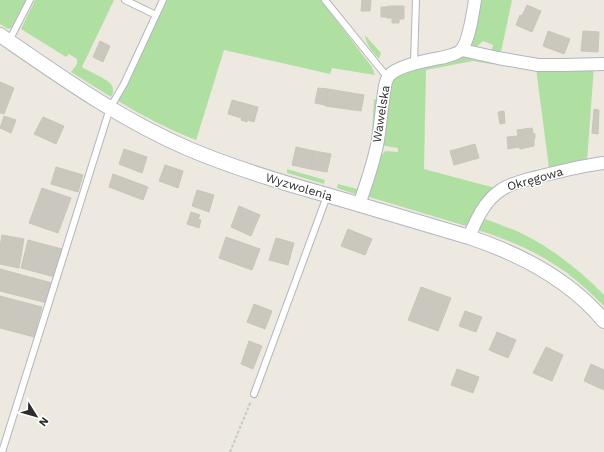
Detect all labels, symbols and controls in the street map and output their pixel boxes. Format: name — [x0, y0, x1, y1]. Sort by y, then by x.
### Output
street label: Wawelska — [370, 84, 392, 144]
street label: Okręgowa — [505, 164, 565, 194]
street label: Wyzwolenia — [264, 170, 334, 204]
north arrow — [16, 396, 56, 436]
text: N — [36, 415, 51, 429]

